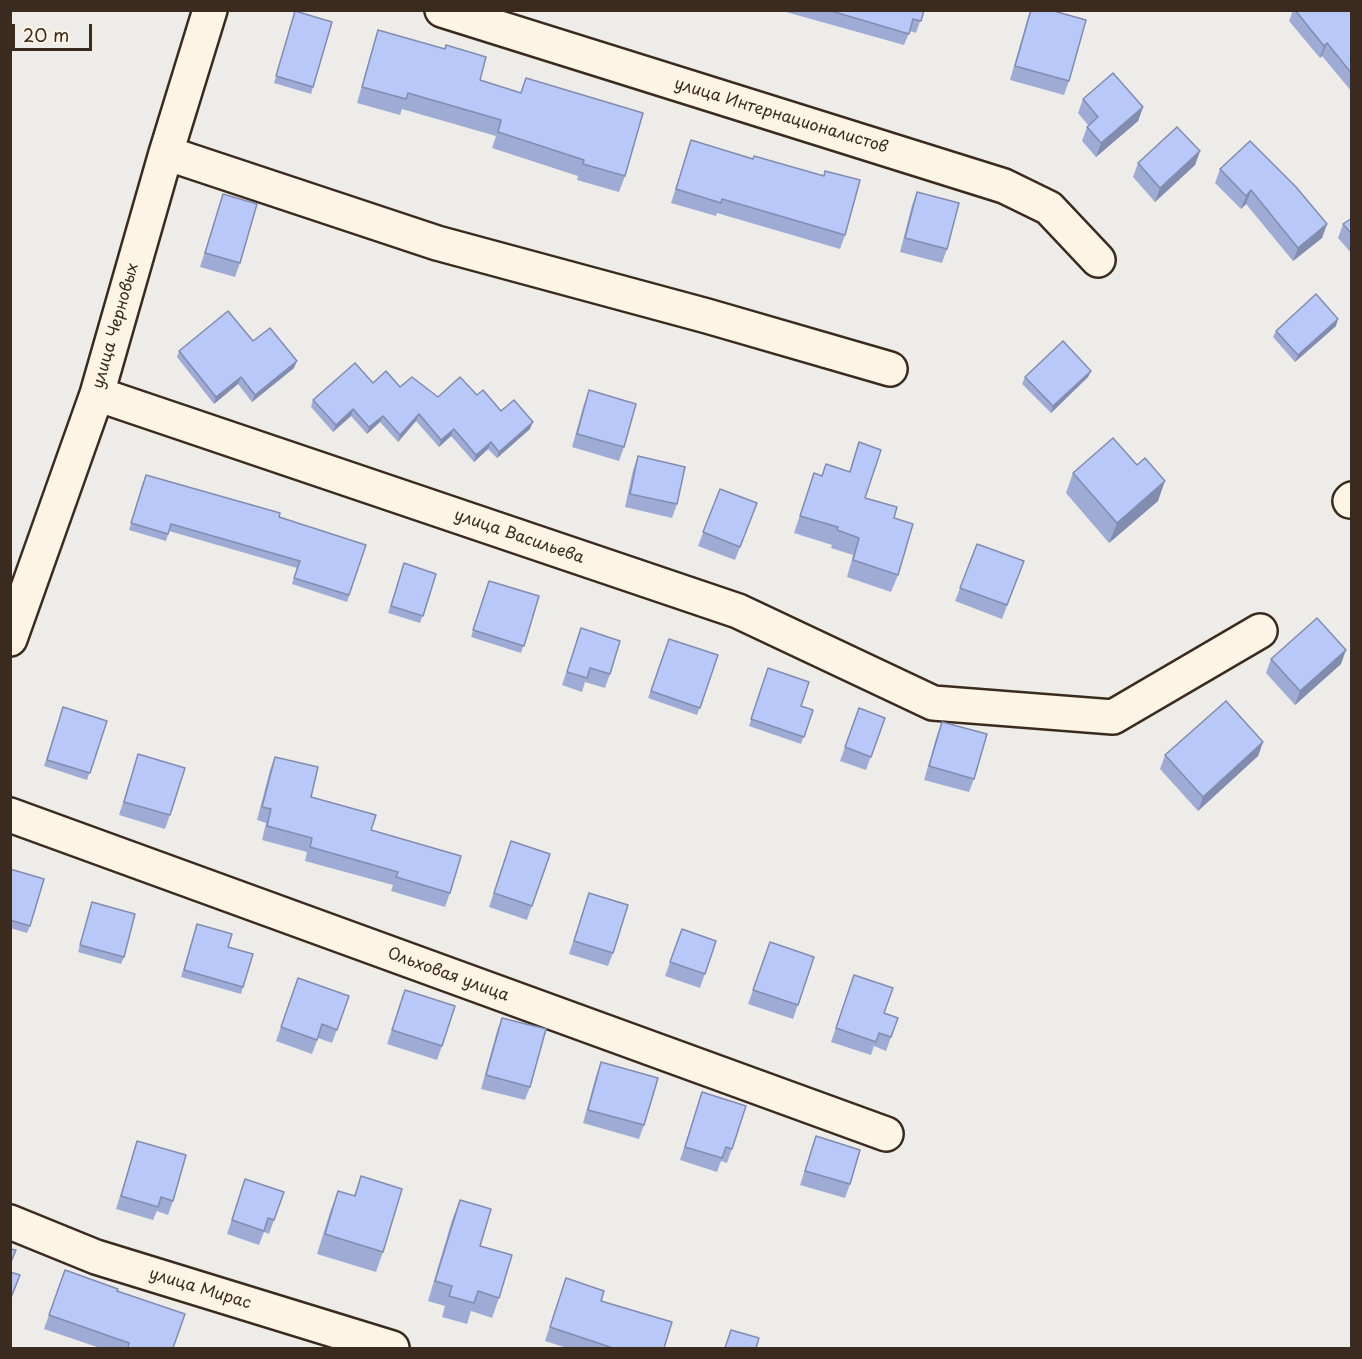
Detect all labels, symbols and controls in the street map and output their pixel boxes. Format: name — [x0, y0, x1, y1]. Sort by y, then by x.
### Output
scale bar — [15, 12, 94, 50]
text: 20 m — [23, 21, 69, 48]
street label: улица Интернационалистов — [672, 74, 890, 158]
street label: улица Черновых — [89, 261, 143, 391]
street label: улица Васильева — [452, 506, 586, 568]
street label: Ольховая улица — [385, 944, 511, 1006]
street label: улица Мирас — [147, 1264, 253, 1314]

